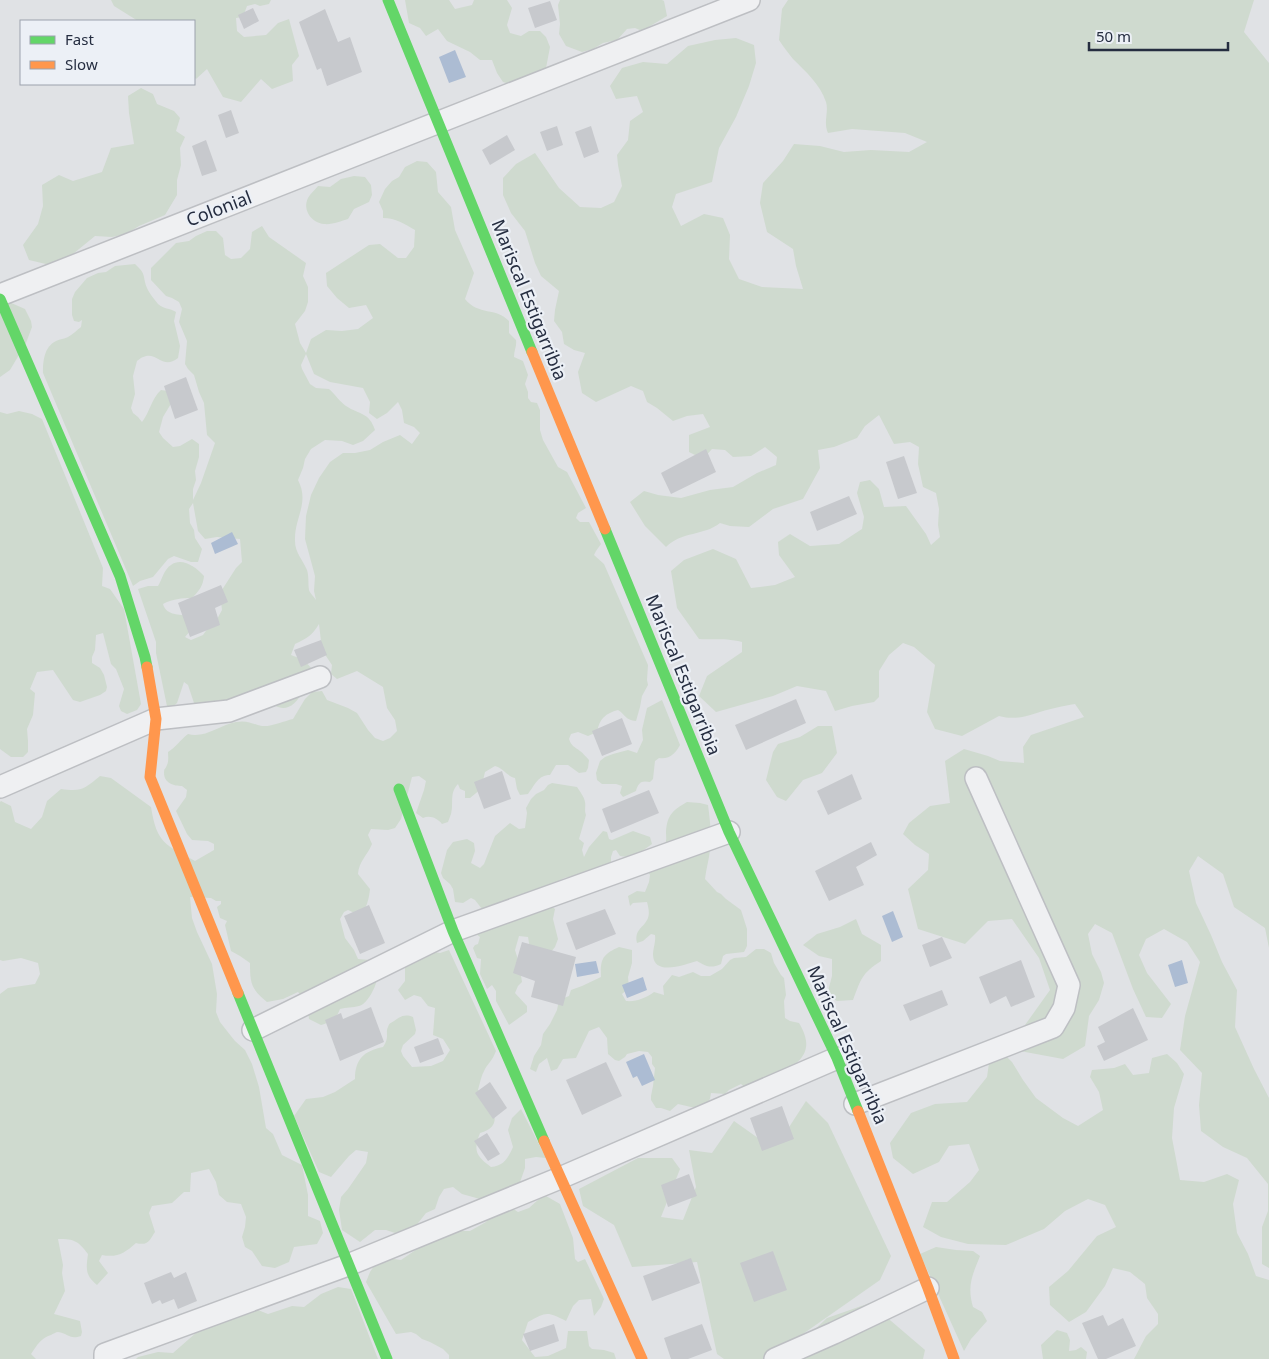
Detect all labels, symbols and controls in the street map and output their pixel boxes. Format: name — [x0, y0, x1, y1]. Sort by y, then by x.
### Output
legend — [20, 20, 195, 85]
scale bar — [1089, 20, 1228, 52]
text: 50 m — [1096, 26, 1131, 46]
text: Fast — [65, 29, 94, 49]
text: Slow — [65, 54, 98, 74]
street label: Colonial — [182, 185, 255, 232]
street label: Mariscal Estigarribia — [487, 216, 573, 384]
street label: Mariscal Estigarribia — [641, 591, 727, 759]
street label: Mariscal Estigarribia — [802, 961, 894, 1128]

